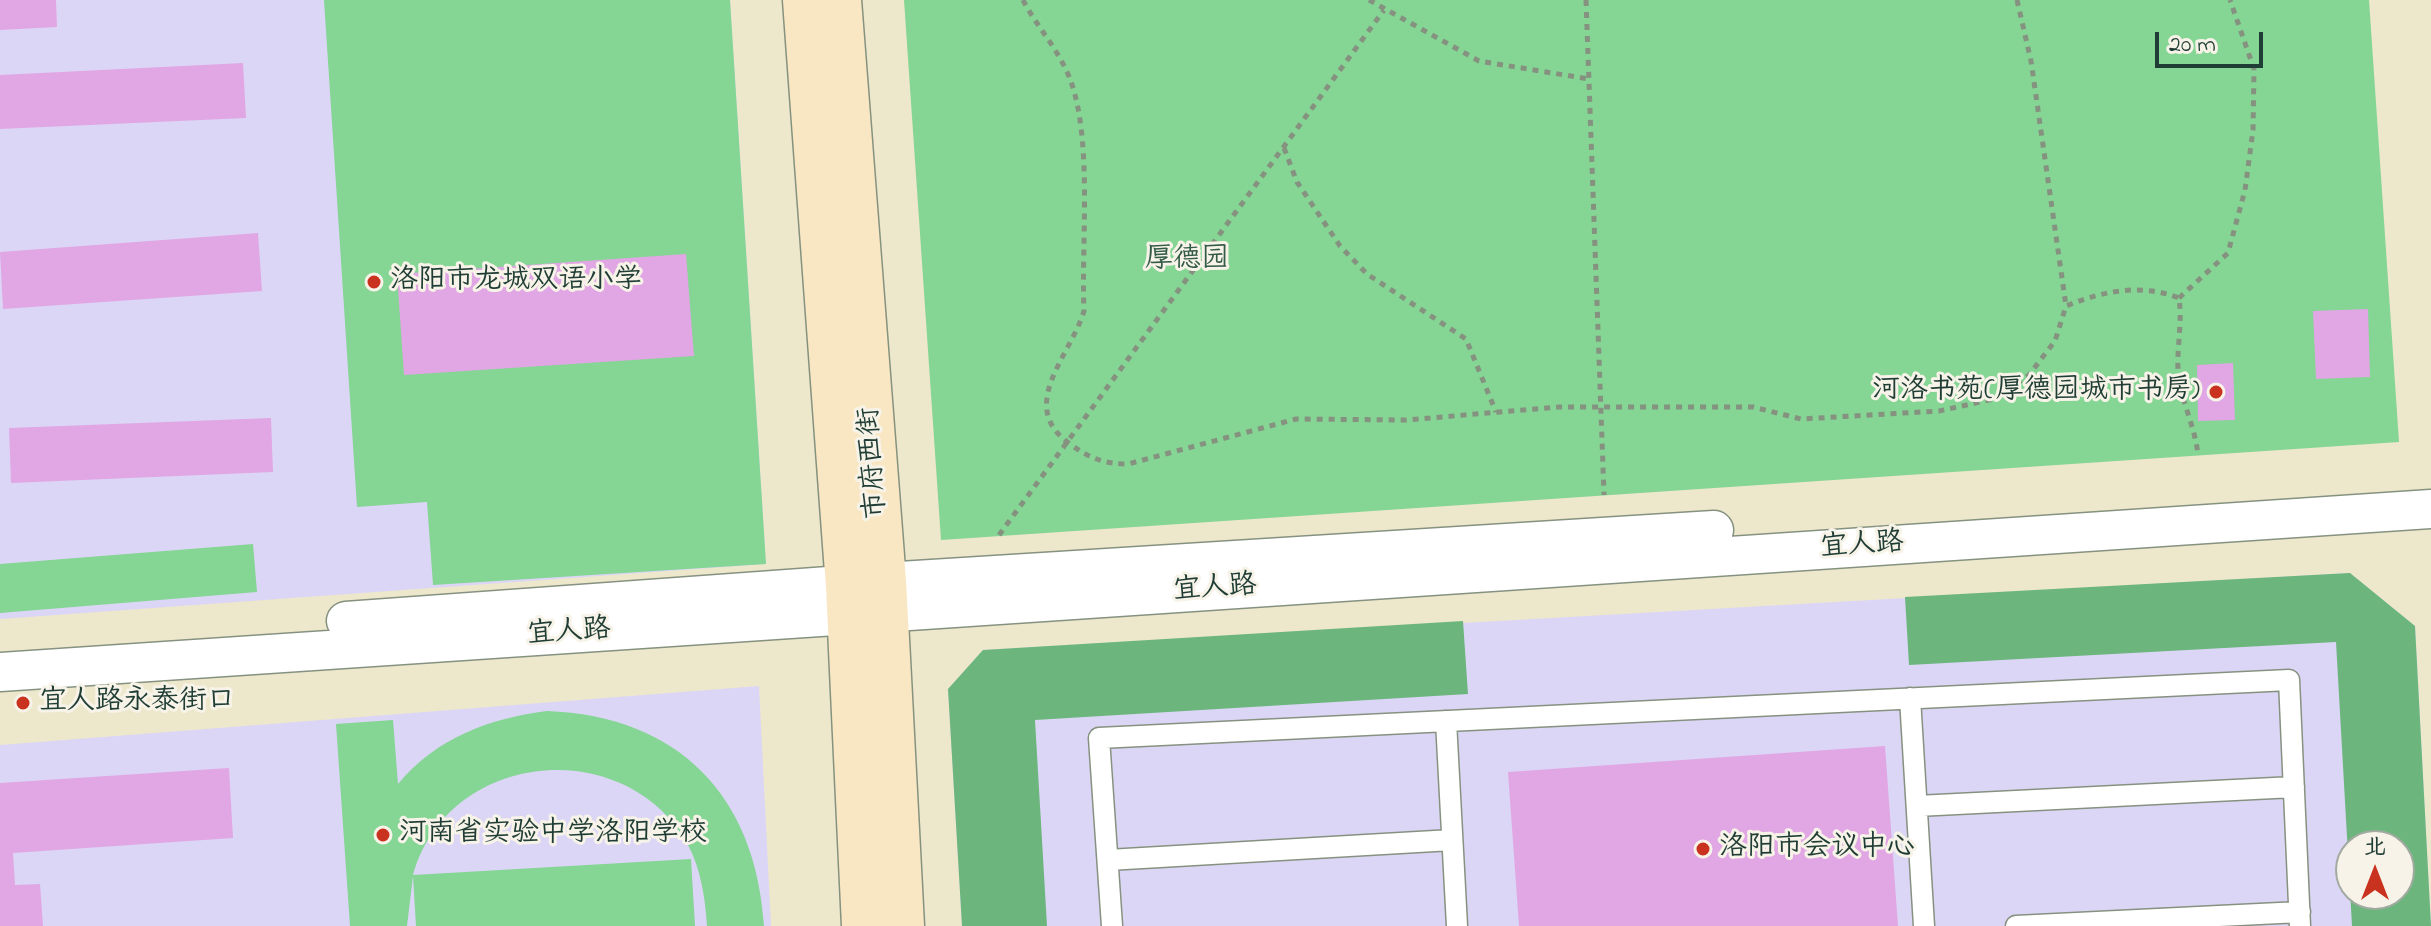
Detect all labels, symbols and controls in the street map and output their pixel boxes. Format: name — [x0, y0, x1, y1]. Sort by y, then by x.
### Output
scale bar — [2159, 16, 2267, 66]
text: 20 m — [2169, 28, 2216, 63]
park label: 厚德园 — [1145, 244, 1229, 278]
place label: 洛阳市龙城双语小学 — [390, 265, 642, 299]
marker: 洛阳市龙城双语小学 — [365, 273, 383, 291]
place label: 河洛书苑(厚德园城市书房) — [1872, 375, 2200, 409]
marker: 河洛书苑(厚德园城市书房) — [2207, 383, 2225, 401]
street label: 市府西街 — [854, 406, 896, 520]
street label: 宜人路 — [1819, 527, 1905, 567]
street label: 宜人路 — [1172, 570, 1258, 610]
street label: 宜人路 — [526, 614, 612, 654]
place label: 宜人路永泰街口 — [39, 686, 235, 720]
marker: 宜人路永泰街口 — [14, 694, 32, 712]
place label: 河南省实验中学洛阳学校 — [399, 818, 707, 852]
marker: 河南省实验中学洛阳学校 — [374, 826, 392, 844]
north arrow — [2335, 830, 2415, 910]
place label: 洛阳市会议中心 — [1719, 832, 1915, 866]
text: 北 — [2364, 832, 2386, 864]
marker: 洛阳市会议中心 — [1694, 840, 1712, 858]

